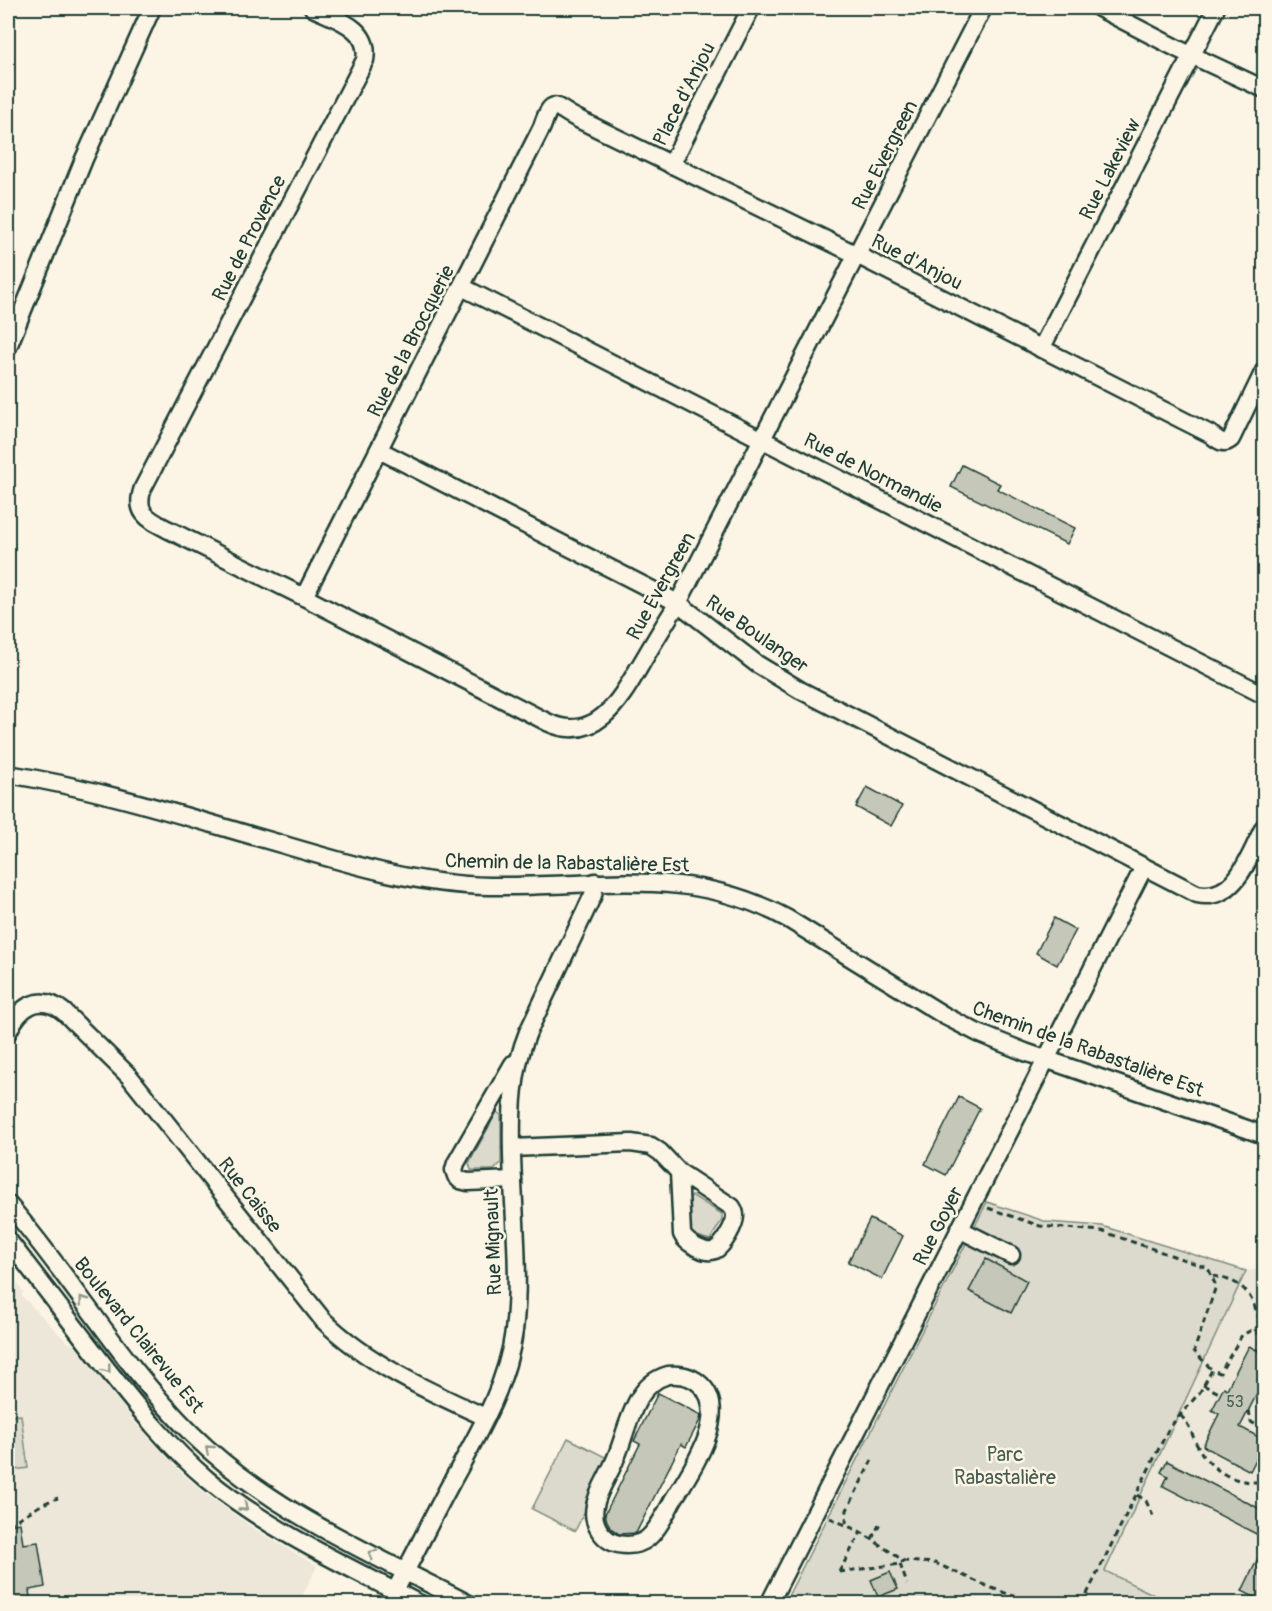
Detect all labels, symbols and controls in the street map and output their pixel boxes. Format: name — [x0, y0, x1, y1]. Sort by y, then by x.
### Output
street label: Place d'Anjou — [647, 38, 721, 150]
street label: Rue Evergreen — [847, 96, 923, 214]
street label: Rue Lakeview — [1074, 114, 1146, 224]
street label: Rue de Provence — [207, 171, 292, 305]
street label: Rue d'Anjou — [867, 228, 967, 296]
street label: Rue de la Brocquerie — [362, 261, 460, 421]
street label: Rue de Normandie — [799, 427, 947, 519]
street label: Rue Evergreen — [621, 528, 701, 644]
street label: Rue Boulanger — [701, 589, 813, 679]
street label: Chemin de la Rabastalière Est — [445, 848, 690, 878]
street label: Chemin de la Rabastalière Est — [969, 995, 1208, 1103]
street label: Rue Caisse — [213, 1152, 287, 1238]
street label: Rue Goyer — [908, 1182, 968, 1270]
street label: Rue Mignault — [479, 1187, 507, 1296]
street label: Boulevard Clairevue Est — [69, 1252, 210, 1419]
one-way arrow — [80, 1296, 91, 1307]
one-way arrow — [100, 1362, 111, 1373]
house number: 53 — [1226, 1392, 1244, 1412]
park label: Parc Rabastalière — [954, 1442, 1056, 1490]
one-way arrow — [205, 1445, 215, 1456]
one-way arrow — [238, 1500, 249, 1511]
one-way arrow — [368, 1550, 379, 1561]

